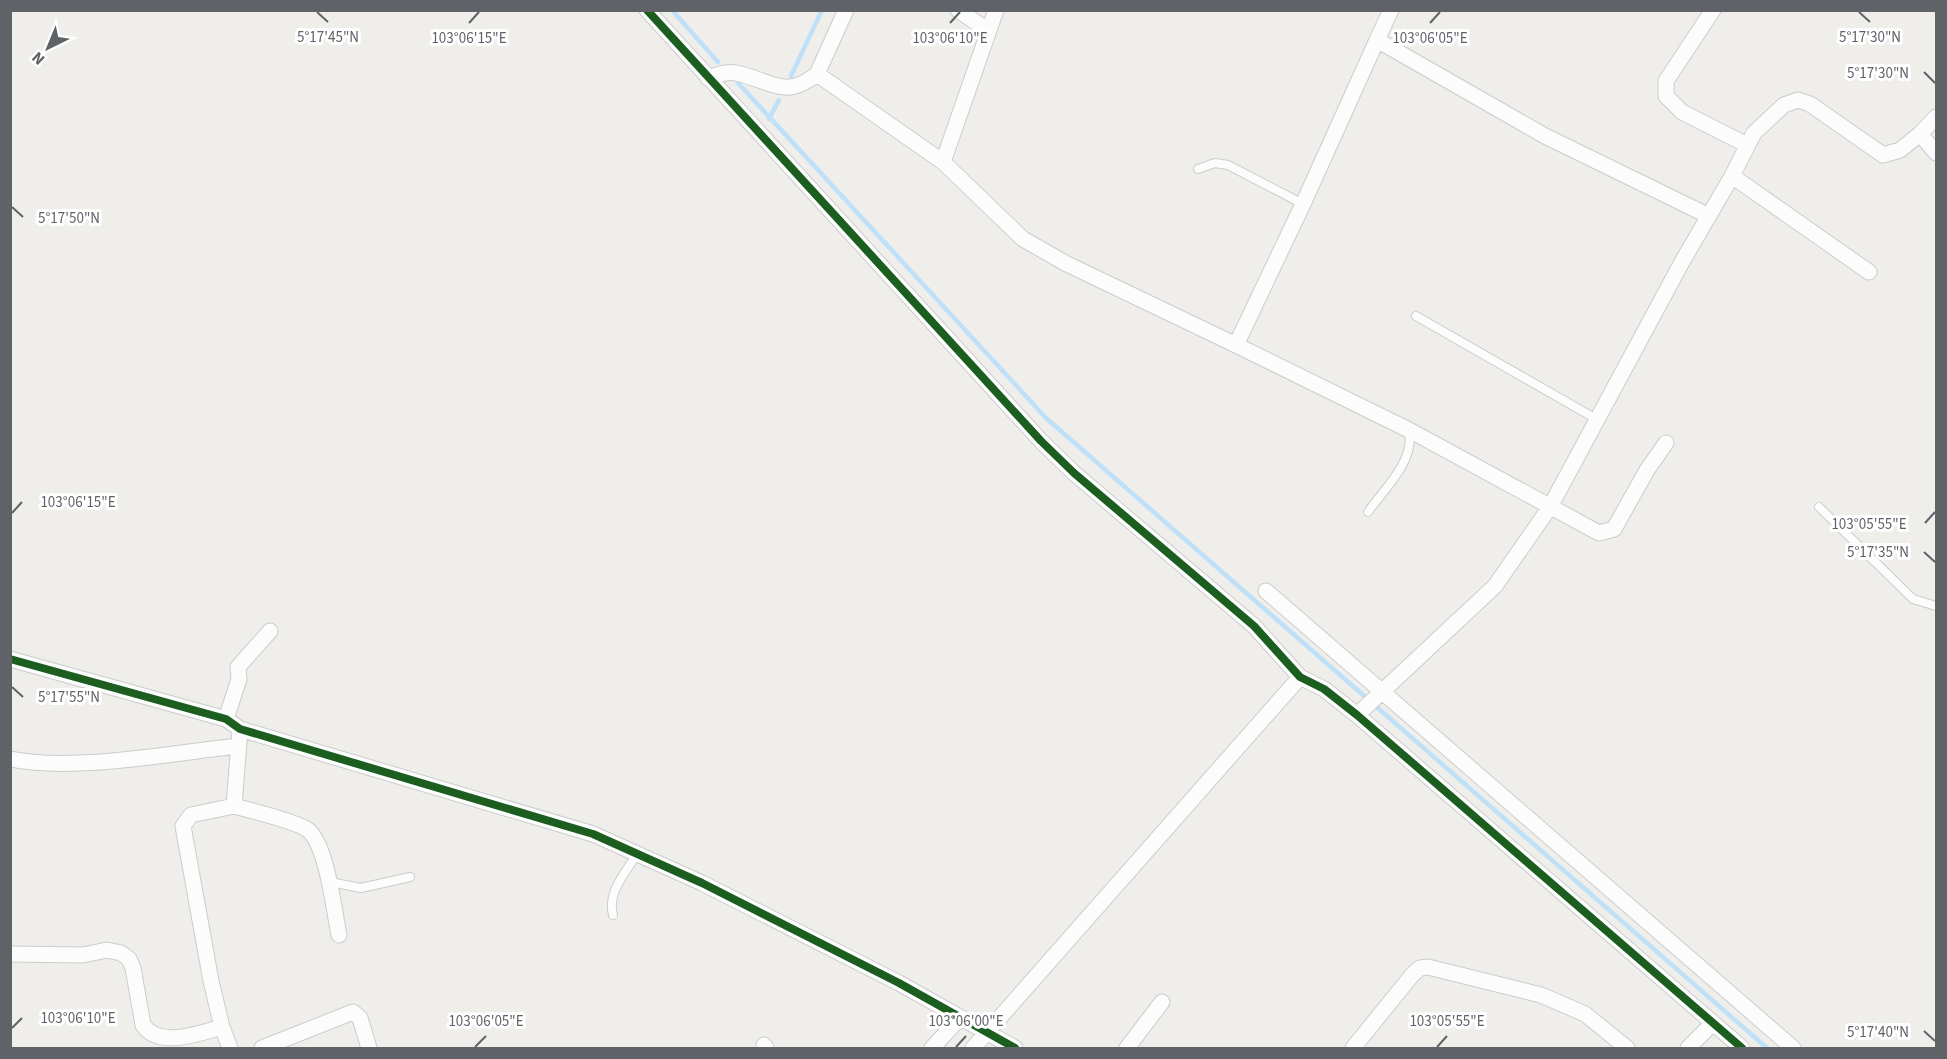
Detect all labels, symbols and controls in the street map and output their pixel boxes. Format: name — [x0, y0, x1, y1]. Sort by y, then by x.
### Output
north arrow — [18, 18, 78, 78]
text: 5°17'45"N — [297, 27, 359, 48]
text: 5°17'30"N — [1839, 27, 1901, 48]
text: 103°06'15"E — [431, 28, 507, 49]
text: 103°06'10"E — [912, 28, 988, 49]
text: 103°06'05"E — [1392, 28, 1468, 49]
text: N — [27, 47, 50, 70]
text: 5°17'30"N — [1847, 63, 1909, 84]
text: 5°17'50"N — [38, 208, 100, 229]
text: 103°06'15"E — [40, 492, 116, 513]
text: 103°05'55"E — [1831, 514, 1907, 535]
text: 5°17'35"N — [1847, 542, 1909, 563]
text: 5°17'55"N — [38, 687, 100, 708]
text: 103°06'10"E — [40, 1008, 116, 1029]
text: 103°06'05"E — [448, 1011, 524, 1032]
text: 103°06'00"E — [928, 1011, 1004, 1032]
text: 103°05'55"E — [1409, 1011, 1485, 1032]
text: 5°17'40"N — [1847, 1022, 1909, 1043]

